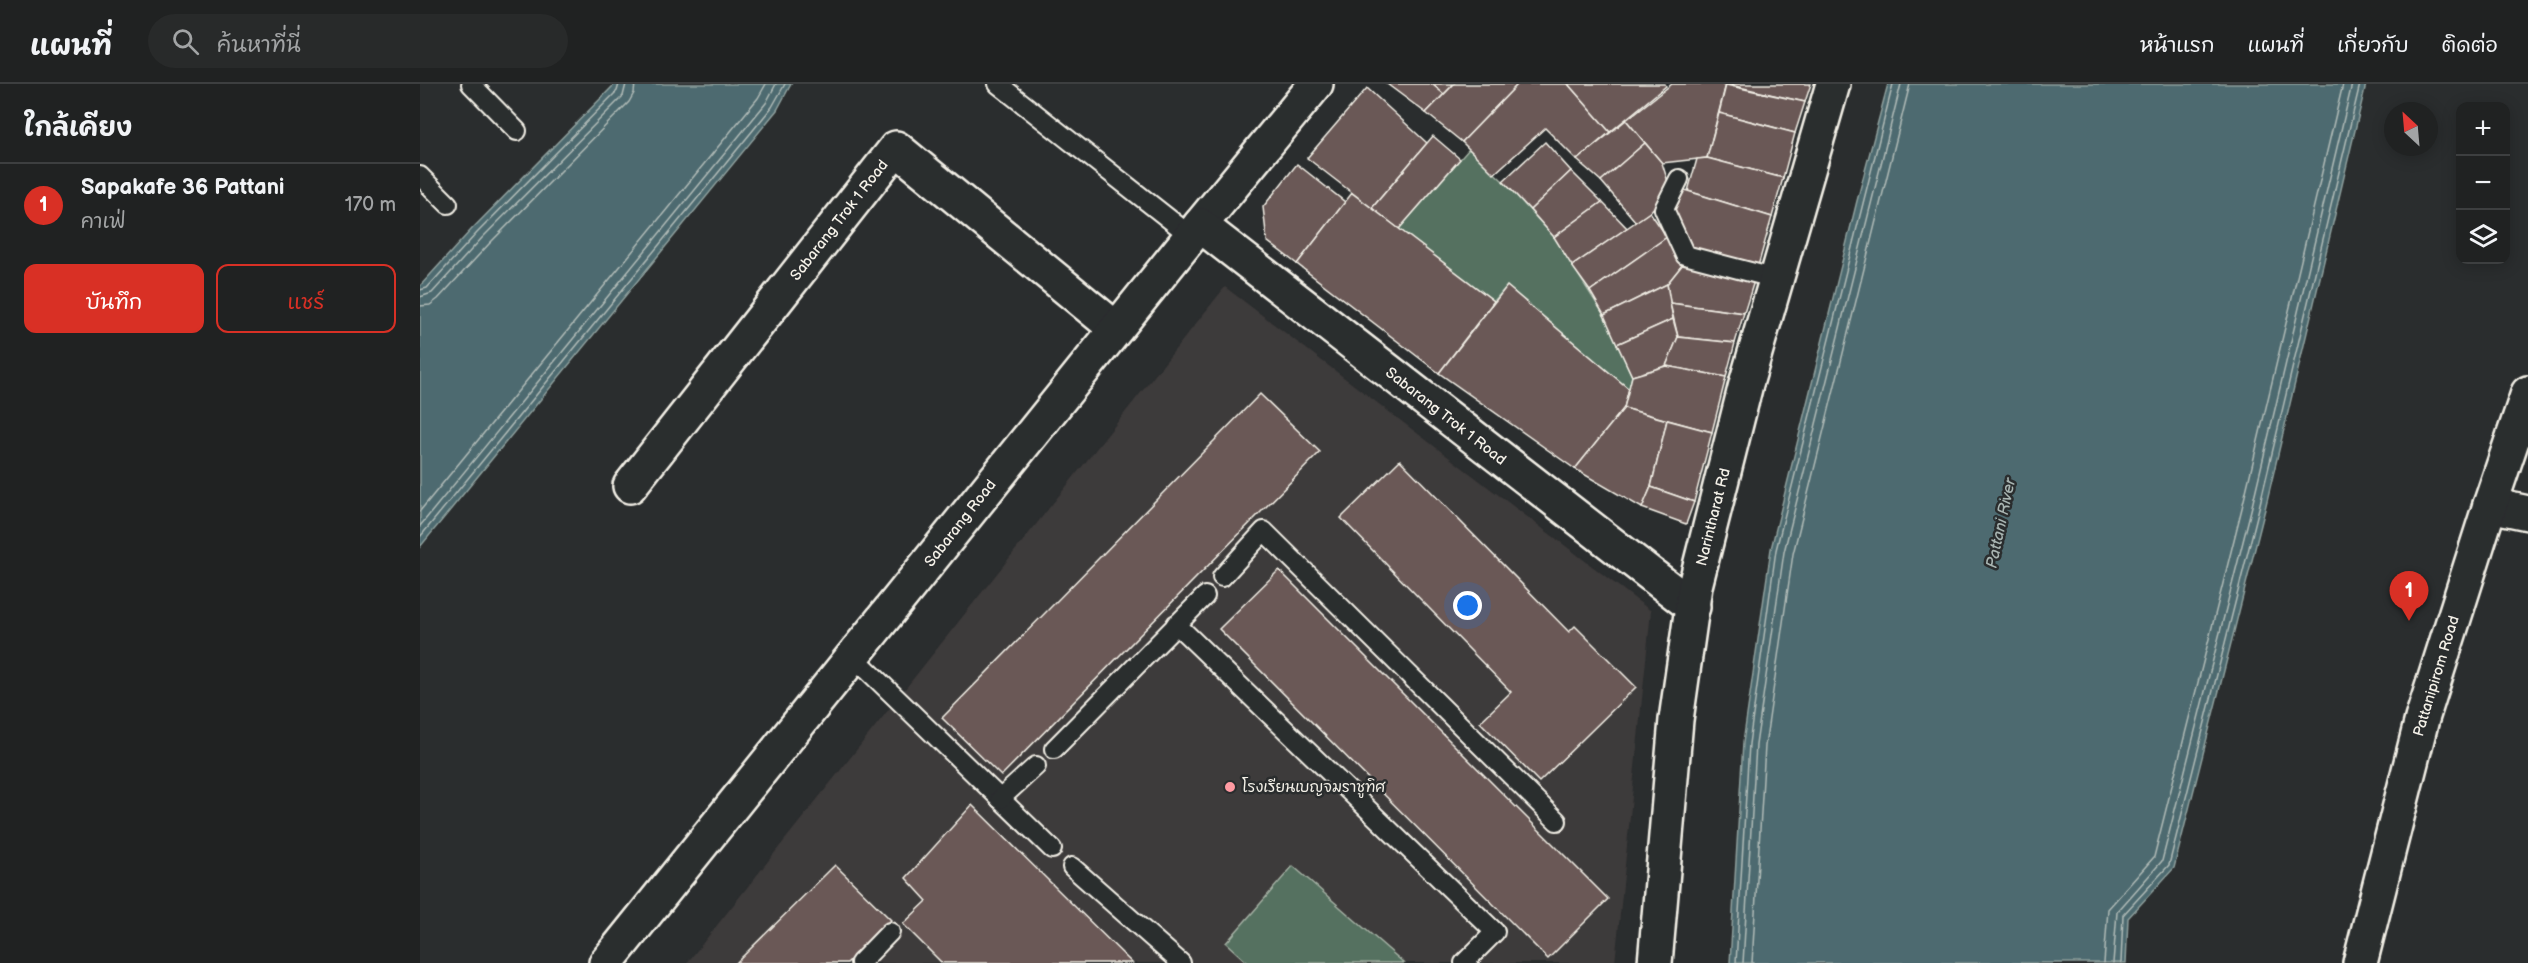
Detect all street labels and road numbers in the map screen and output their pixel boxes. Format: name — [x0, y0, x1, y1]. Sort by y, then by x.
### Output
street label: Sabarang Trok 1 Road — [786, 156, 893, 285]
street label: Sabarang Trok 1 Road — [1381, 363, 1510, 470]
street label: Narintharat Rd — [1692, 466, 1735, 568]
street label: Sabarang Road — [920, 476, 1000, 571]
street label: Pattanipirom Road — [2409, 614, 2464, 739]

